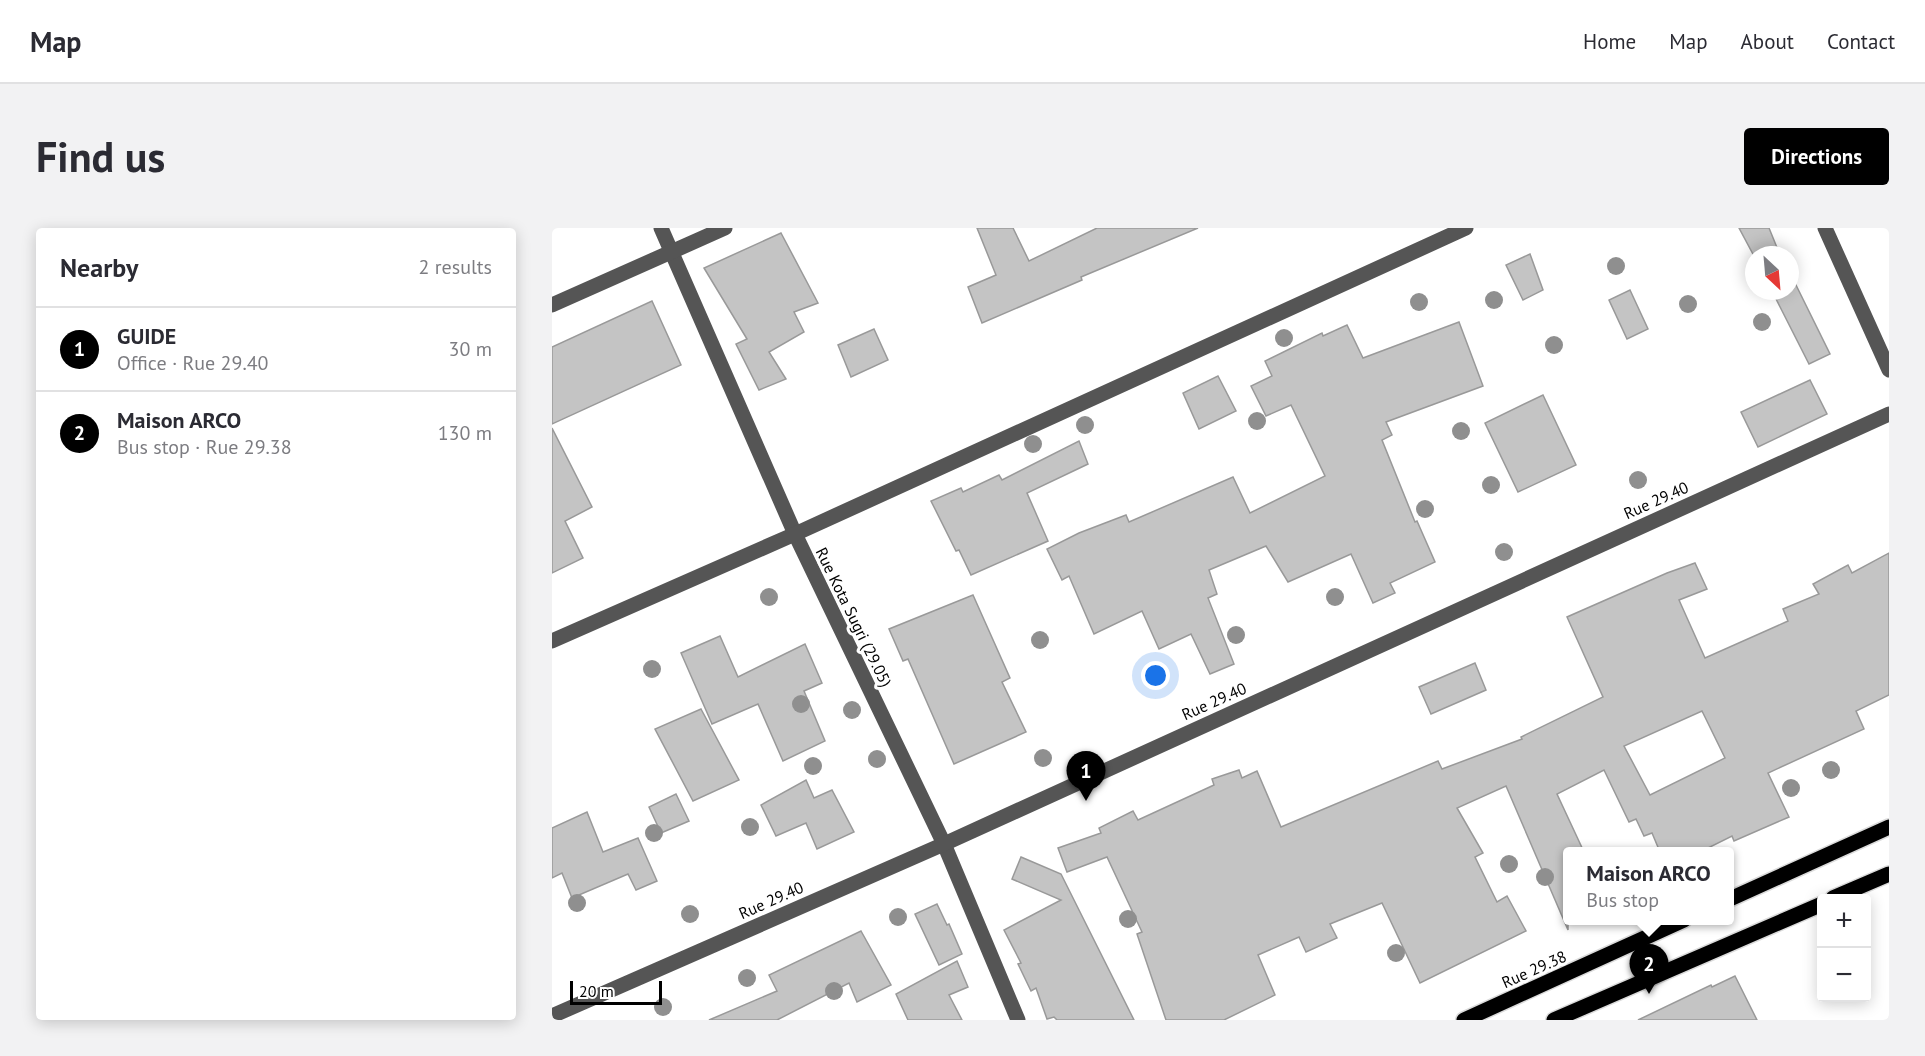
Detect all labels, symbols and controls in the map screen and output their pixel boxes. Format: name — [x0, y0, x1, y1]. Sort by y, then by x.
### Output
text: Map — [30, 23, 81, 60]
text: Home — [1583, 28, 1636, 55]
text: Map — [1669, 28, 1708, 55]
text: About — [1741, 28, 1794, 55]
text: Contact — [1827, 28, 1895, 55]
button: Directions — [1744, 128, 1889, 185]
text: Find us — [36, 129, 165, 184]
north arrow — [1745, 246, 1799, 300]
text: Nearby — [60, 251, 138, 284]
text: 2 results — [419, 254, 492, 280]
text: GUIDE — [117, 322, 176, 350]
text: 1 — [74, 336, 85, 362]
text: 30 m — [449, 336, 492, 362]
text: Office · Rue 29.40 — [117, 350, 268, 376]
text: Maison ARCO — [117, 406, 241, 434]
text: 2 — [74, 420, 85, 446]
text: 130 m — [438, 420, 492, 446]
text: Bus stop · Rue 29.38 — [117, 434, 292, 460]
street label: Rue 29.40 — [1621, 477, 1692, 523]
street label: Rue Kota Sugri (29.05) — [812, 544, 896, 690]
your location — [1141, 661, 1170, 690]
street label: Rue 29.40 — [1179, 678, 1250, 724]
pin: 1 — [1066, 752, 1106, 801]
popup — [1563, 847, 1734, 925]
text: Maison ARCO — [1586, 859, 1711, 887]
street label: Rue 29.40 — [736, 877, 807, 923]
text: Bus stop — [1586, 887, 1659, 913]
map controls — [1817, 894, 1871, 1002]
button: + — [1817, 894, 1871, 948]
pin: 2 — [1630, 944, 1668, 994]
street label: Rue 29.38 — [1499, 946, 1569, 992]
button: − — [1817, 948, 1871, 1002]
scale bar — [570, 978, 662, 1006]
text: 20 m — [579, 981, 614, 1001]

